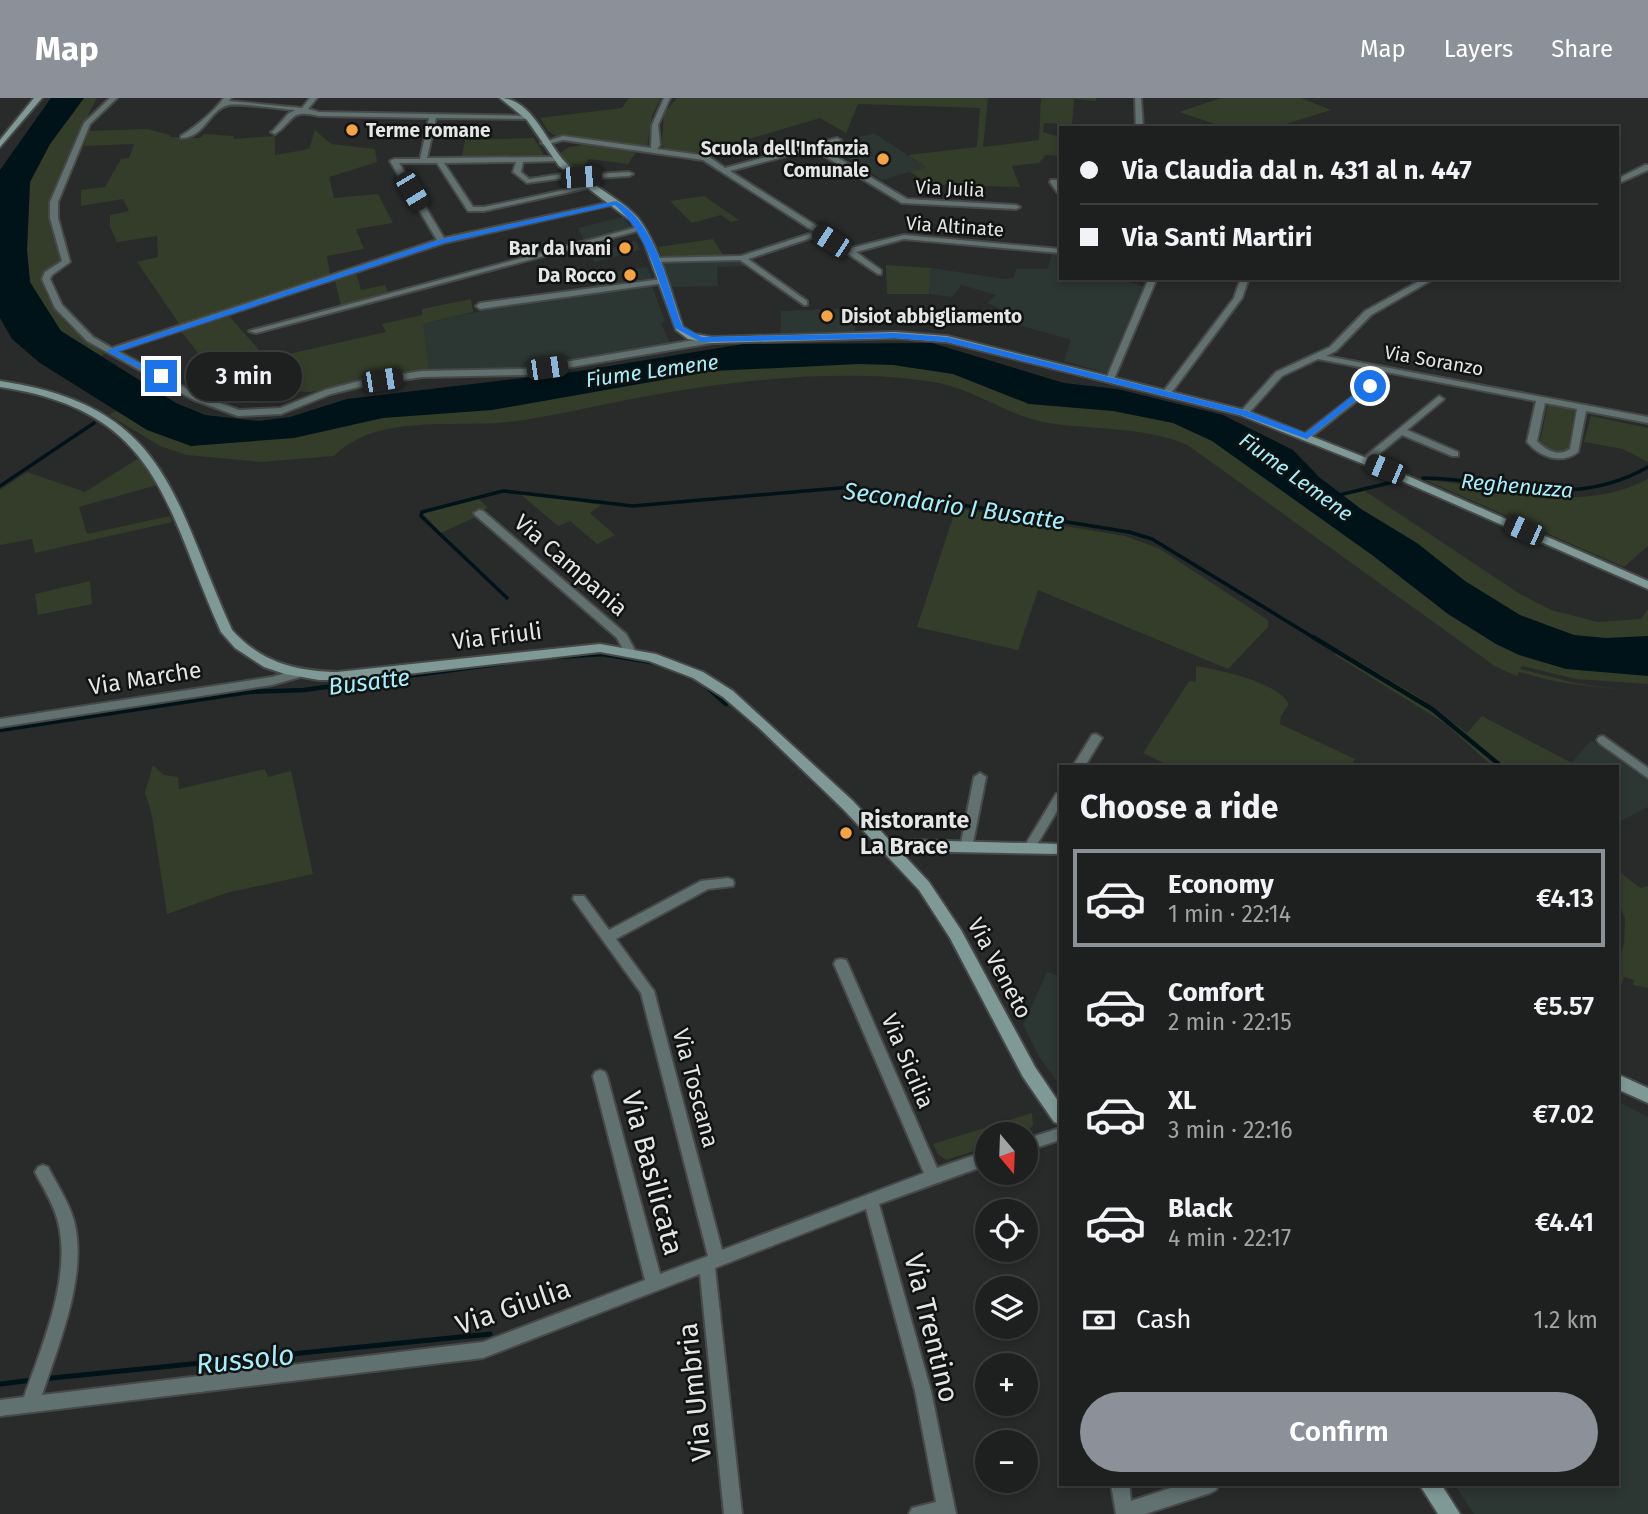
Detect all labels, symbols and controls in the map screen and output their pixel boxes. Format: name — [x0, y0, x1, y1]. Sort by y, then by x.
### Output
text: Map — [35, 29, 99, 69]
text: Map — [1360, 35, 1406, 63]
text: Layers — [1444, 35, 1513, 63]
text: Share — [1551, 35, 1613, 63]
place label: Terme romane — [366, 119, 490, 142]
marker: Terme romane — [344, 122, 360, 138]
place label: Scuola dell'Infanzia Comunale — [701, 137, 869, 182]
marker: Scuola dell'Infanzia Comunale — [875, 151, 891, 167]
text: Via Claudia dal n. 431 al n. 447 — [1122, 155, 1472, 186]
car — [560, 165, 603, 189]
car — [393, 168, 432, 214]
street label: Via Julia — [915, 175, 985, 202]
street label: Via Altinate — [905, 212, 1005, 241]
car — [808, 221, 855, 261]
text: Via Santi Martiri — [1122, 222, 1312, 253]
place label: Bar da Ivani — [509, 237, 611, 260]
marker: Bar da Ivani — [617, 240, 633, 256]
place label: Da Rocco — [538, 264, 616, 287]
marker: Da Rocco — [622, 267, 638, 283]
place label: Disiot abbigliamento — [841, 305, 1022, 328]
marker: Disiot abbigliamento — [819, 308, 835, 324]
street label: Via Soranzo — [1383, 340, 1485, 381]
water label: Fiume Lemene — [584, 349, 720, 393]
callout: 3 min — [186, 352, 301, 400]
car — [525, 355, 570, 381]
route end — [145, 360, 177, 392]
text: 3 min — [216, 362, 272, 390]
car — [360, 366, 405, 394]
route start — [1354, 370, 1386, 402]
water label: Fiume Lemene — [1234, 427, 1358, 527]
car — [1362, 451, 1409, 487]
water label: Reghenuzza — [1460, 468, 1574, 504]
water label: Secondario I Busatte — [841, 476, 1066, 535]
street label: Via Campania — [509, 508, 633, 622]
car — [1501, 512, 1548, 548]
street label: Via Friuli — [450, 617, 544, 655]
street label: Via Marche — [87, 655, 203, 701]
water label: Busatte — [327, 663, 411, 701]
text: Choose a ride — [1080, 788, 1278, 826]
place label: Ristorante La Brace — [860, 806, 969, 860]
marker: Ristorante La Brace — [838, 825, 854, 841]
icon: car — [1084, 867, 1147, 930]
text: Economy — [1168, 869, 1274, 900]
text: €4.13 — [1536, 883, 1594, 914]
text: 1 min · 22:14 — [1168, 900, 1291, 928]
street label: Via Veneto — [962, 913, 1038, 1023]
icon: car — [1084, 975, 1147, 1038]
text: Comfort — [1168, 977, 1264, 1008]
text: €5.57 — [1534, 991, 1594, 1022]
text: 2 min · 22:15 — [1168, 1008, 1292, 1036]
street label: Via Sicilia — [876, 1009, 940, 1113]
street label: Via Toscana — [667, 1025, 725, 1151]
icon: car — [1084, 1083, 1147, 1146]
text: XL — [1168, 1085, 1196, 1116]
street label: Via Basilicata — [615, 1087, 690, 1259]
text: €7.02 — [1533, 1099, 1594, 1130]
text: 3 min · 22:16 — [1168, 1116, 1293, 1144]
north arrow — [975, 1122, 1038, 1185]
map controls — [975, 1122, 1038, 1493]
icon: car — [1084, 1191, 1147, 1254]
text: Black — [1168, 1193, 1233, 1224]
button: locate — [975, 1199, 1038, 1262]
text: €4.41 — [1535, 1207, 1594, 1238]
text: 4 min · 22:17 — [1168, 1224, 1291, 1252]
street label: Via Trentino — [897, 1250, 966, 1406]
street label: Via Giulia — [451, 1271, 575, 1341]
button: layers — [975, 1276, 1038, 1339]
icon: cash — [1080, 1301, 1118, 1339]
text: Cash — [1136, 1304, 1192, 1335]
text: 1.2 km — [1534, 1306, 1598, 1334]
street label: Via Umbria — [671, 1321, 718, 1463]
water label: Russolo — [194, 1338, 296, 1381]
button: + — [975, 1353, 1038, 1416]
button: Confirm — [1080, 1392, 1598, 1472]
button: − — [975, 1430, 1038, 1493]

